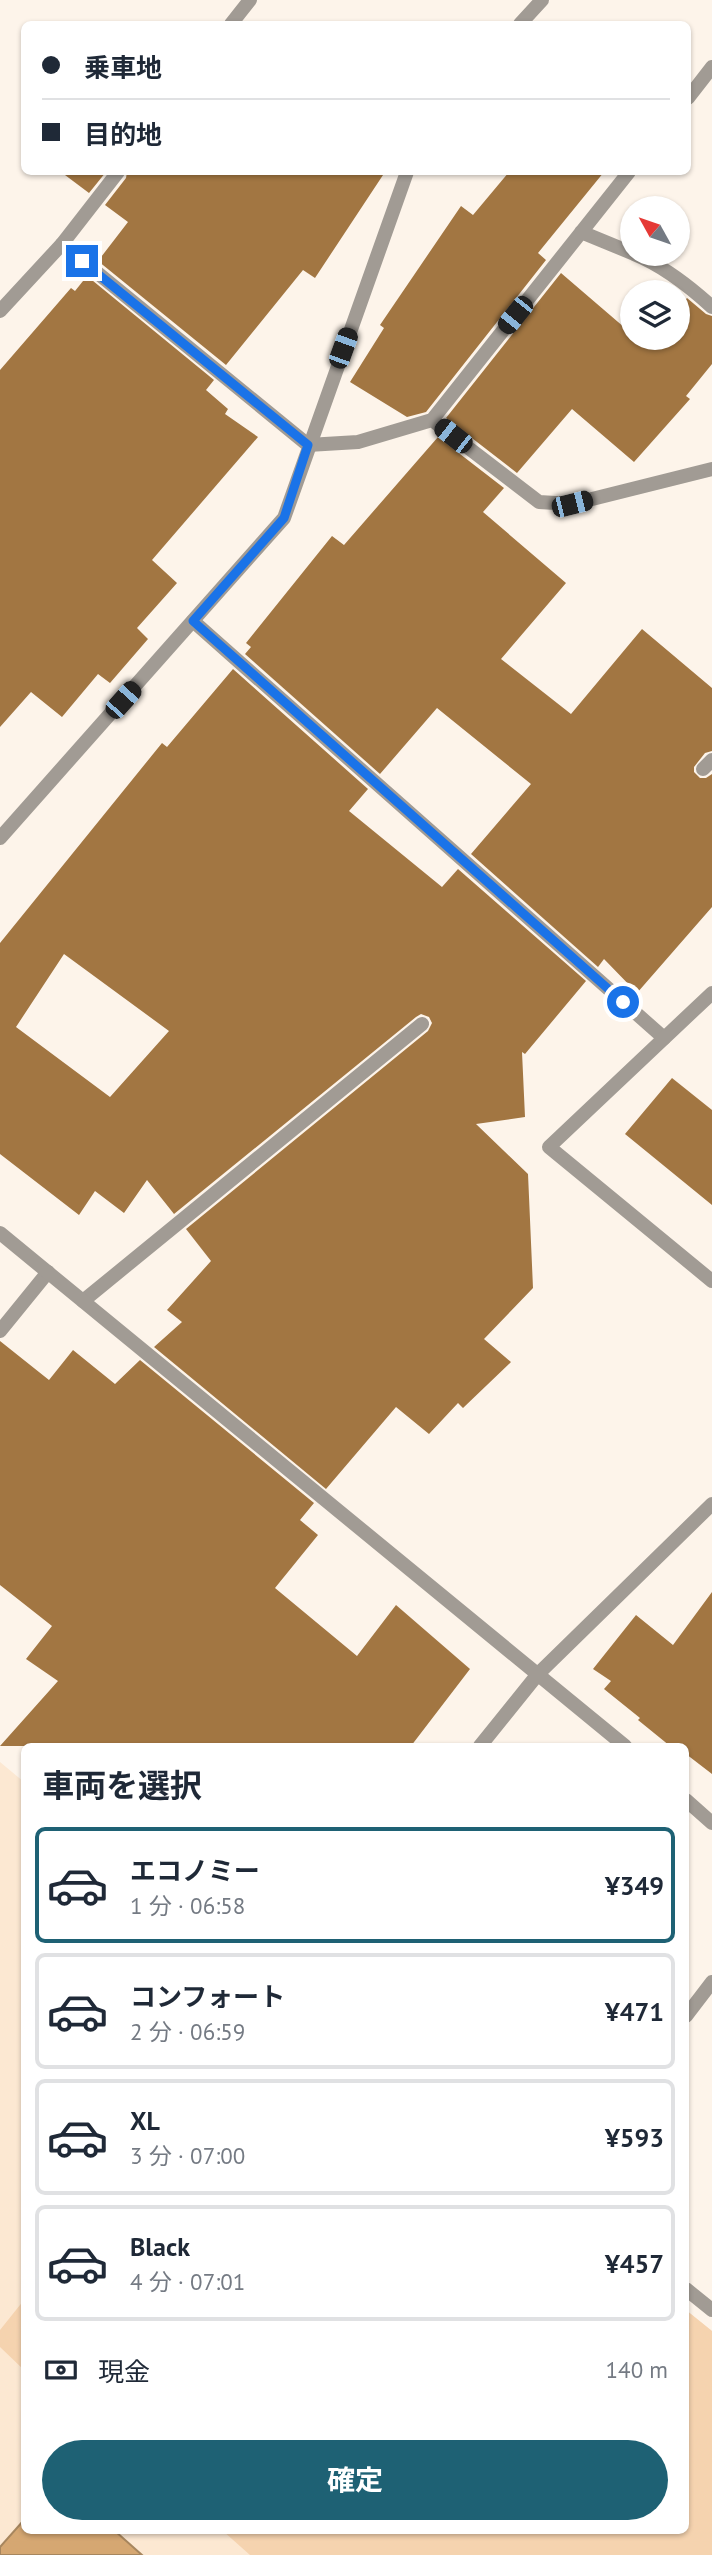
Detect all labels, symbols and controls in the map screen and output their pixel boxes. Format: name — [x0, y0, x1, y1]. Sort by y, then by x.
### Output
text: 乗車地 — [84, 51, 162, 84]
text: 目的地 — [84, 118, 162, 151]
north arrow — [620, 196, 690, 266]
map controls — [620, 196, 690, 350]
route end — [66, 245, 98, 277]
button: layers — [620, 280, 690, 350]
car — [494, 292, 537, 338]
car — [326, 325, 361, 371]
car — [430, 415, 477, 457]
car — [550, 489, 595, 519]
car — [102, 677, 145, 723]
route start — [607, 986, 639, 1018]
text: 車両を選択 — [42, 1764, 202, 1806]
icon: car — [46, 1854, 109, 1917]
text: エコノミー — [130, 1854, 260, 1887]
text: ¥349 — [605, 1869, 664, 1902]
text: 1 分 · 06:58 — [130, 1891, 245, 1920]
icon: car — [46, 1980, 109, 2043]
text: コンフォート — [130, 1980, 285, 2013]
text: ¥471 — [605, 1995, 664, 2028]
text: 2 分 · 06:59 — [130, 2017, 245, 2046]
text: XL — [130, 2104, 160, 2137]
icon: car — [46, 2106, 109, 2169]
text: ¥593 — [605, 2121, 664, 2154]
text: 3 分 · 07:00 — [130, 2141, 245, 2170]
text: Black — [130, 2230, 190, 2263]
icon: car — [46, 2232, 109, 2295]
text: ¥457 — [605, 2247, 664, 2280]
text: 4 分 · 07:01 — [130, 2267, 245, 2296]
icon: cash — [42, 2351, 80, 2389]
text: 現金 — [98, 2355, 150, 2388]
text: 140 m — [606, 2355, 668, 2384]
button: 確定 — [42, 2440, 668, 2520]

